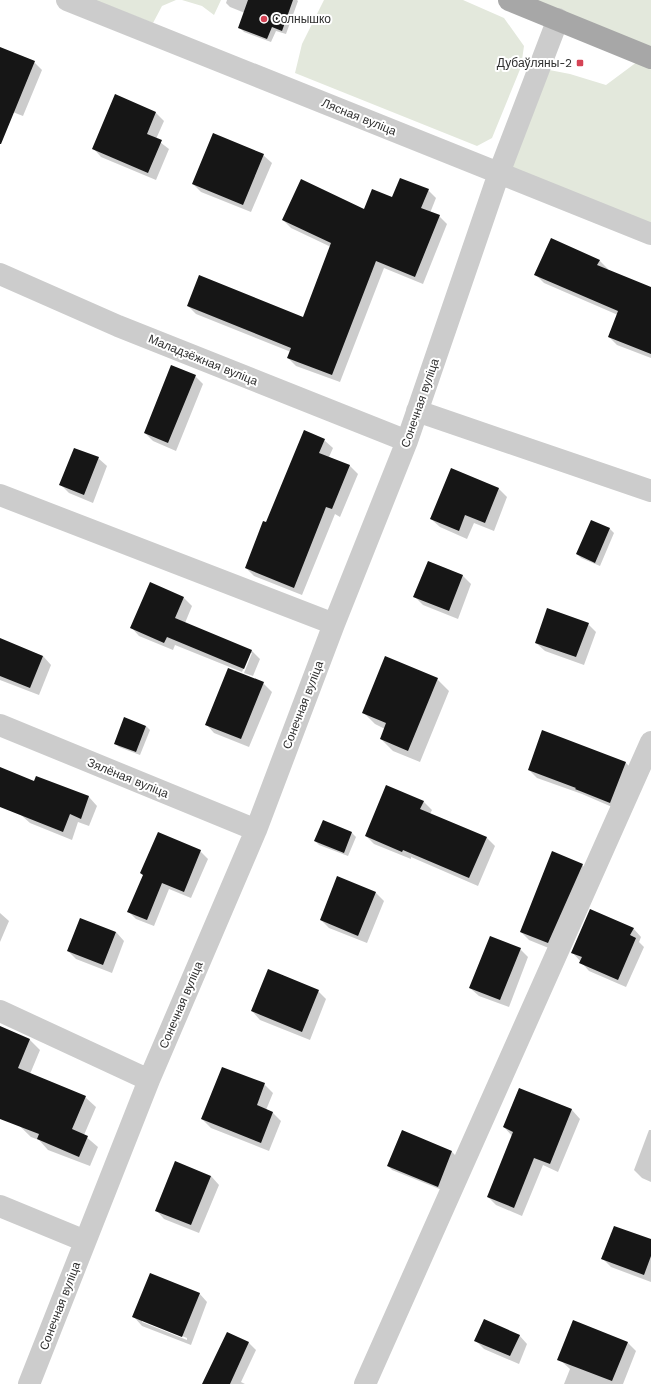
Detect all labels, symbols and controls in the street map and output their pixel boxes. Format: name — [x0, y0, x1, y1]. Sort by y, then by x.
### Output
place label: Солнышко — [272, 12, 331, 26]
marker: Солнышко — [259, 14, 269, 24]
place label: Дубаўляны-2 — [497, 56, 572, 70]
marker: Дубаўляны-2 — [575, 58, 585, 68]
street label: Лясная вуліца — [320, 96, 399, 138]
street label: Маладзёжная вуліца — [146, 332, 260, 388]
street label: Сонечная вуліца — [398, 356, 442, 449]
street label: Сонечная вуліца — [280, 659, 326, 751]
street label: Зялёная вуліца — [85, 755, 171, 801]
street label: Сонечная вуліца — [156, 959, 206, 1051]
street label: Сонечная вуліца — [37, 1260, 83, 1352]

